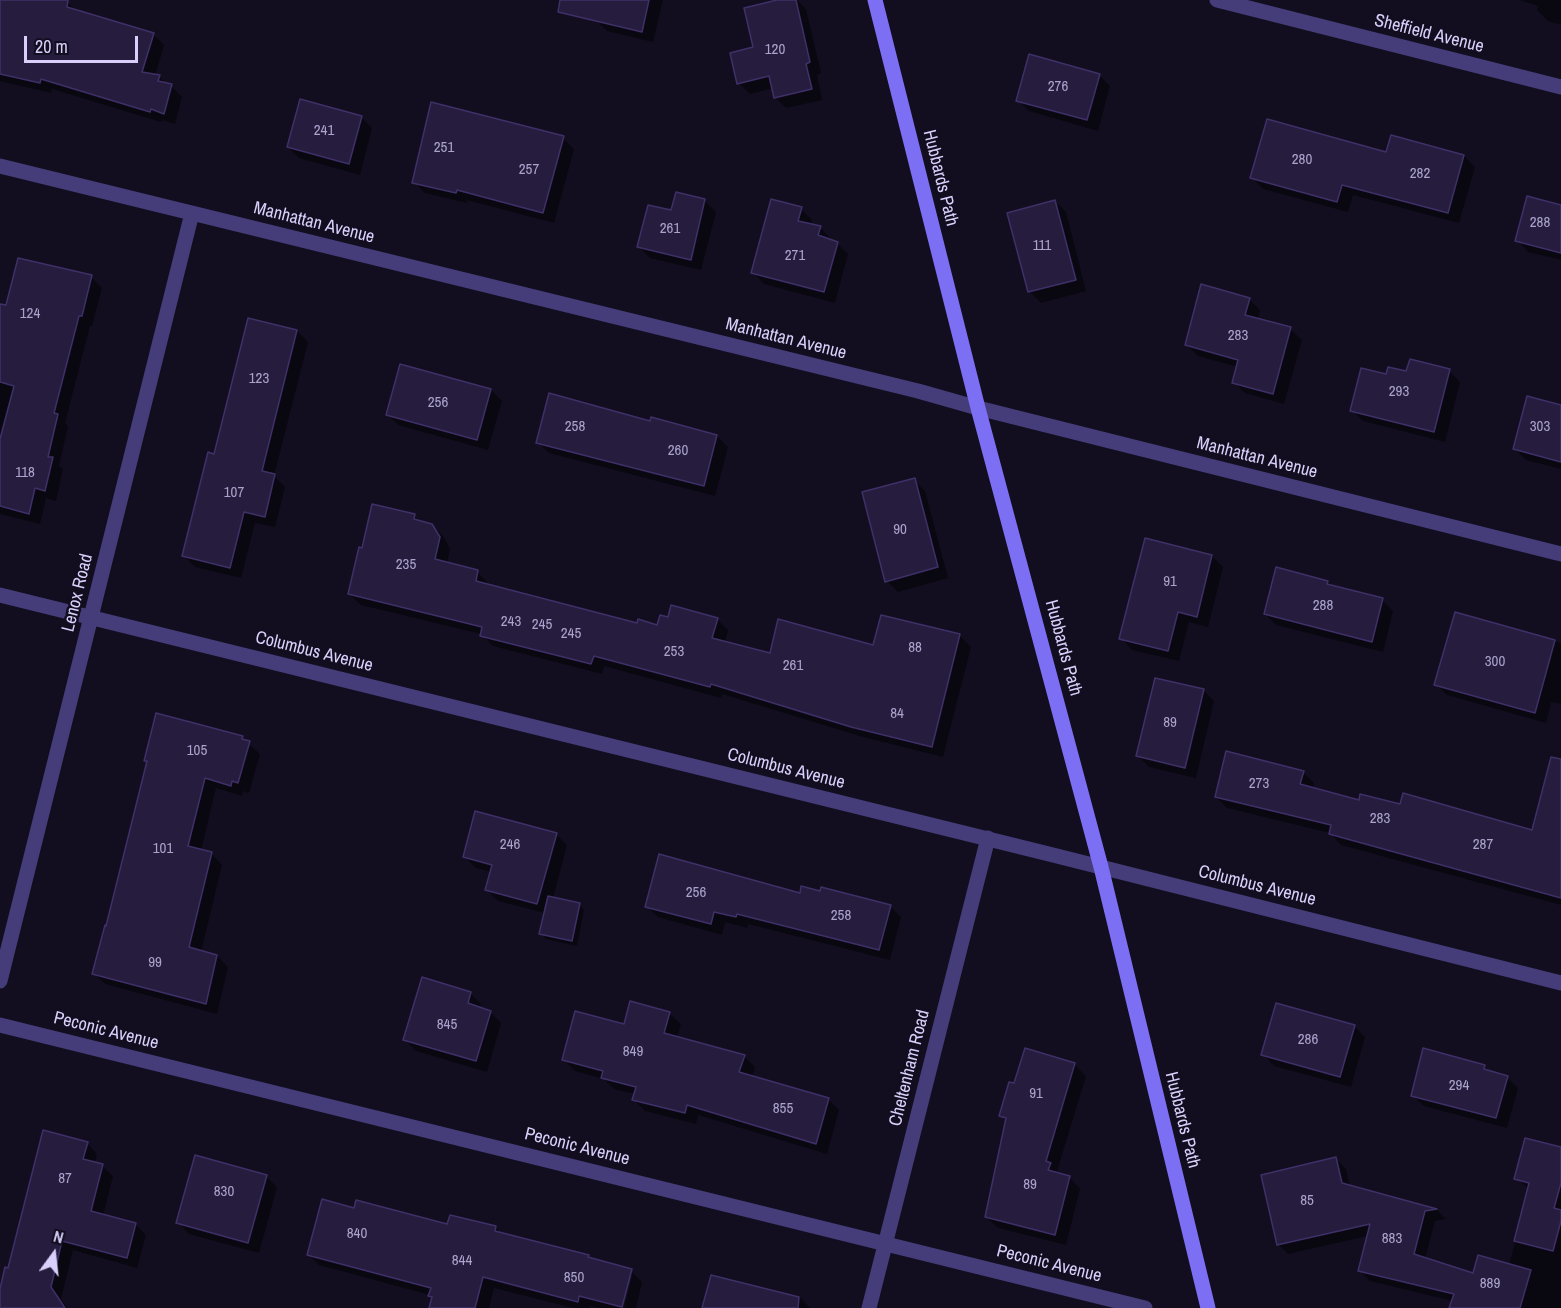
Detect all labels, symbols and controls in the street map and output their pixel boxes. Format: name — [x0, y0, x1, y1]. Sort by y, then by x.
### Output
street label: Sheffield Avenue — [1372, 10, 1486, 58]
scale bar — [27, 24, 141, 62]
text: 20 m — [35, 34, 68, 59]
house number: 120 — [765, 41, 785, 59]
house number: 276 — [1048, 78, 1068, 96]
house number: 241 — [314, 122, 334, 140]
street label: Hubbards Path — [918, 128, 962, 228]
house number: 251 — [434, 139, 454, 157]
house number: 280 — [1292, 151, 1312, 169]
house number: 257 — [519, 161, 539, 179]
house number: 282 — [1410, 165, 1430, 183]
street label: Manhattan Avenue — [251, 198, 377, 248]
house number: 288 — [1530, 214, 1550, 232]
house number: 261 — [660, 220, 680, 238]
house number: 111 — [1033, 237, 1051, 255]
house number: 271 — [785, 247, 805, 265]
house number: 124 — [20, 305, 40, 323]
street label: Manhattan Avenue — [723, 314, 849, 364]
house number: 283 — [1228, 327, 1248, 345]
house number: 123 — [249, 370, 269, 388]
house number: 293 — [1389, 383, 1409, 401]
house number: 256 — [428, 394, 448, 412]
house number: 258 — [565, 418, 585, 436]
house number: 303 — [1530, 418, 1550, 436]
street label: Manhattan Avenue — [1194, 433, 1320, 483]
house number: 260 — [668, 442, 688, 460]
house number: 118 — [15, 464, 35, 482]
house number: 107 — [224, 484, 244, 502]
house number: 90 — [893, 521, 907, 539]
street label: Lenox Road — [58, 552, 98, 634]
house number: 235 — [396, 556, 416, 574]
house number: 91 — [1163, 573, 1177, 591]
house number: 288 — [1313, 597, 1333, 615]
street label: Hubbards Path — [1040, 598, 1086, 698]
house number: 243 — [501, 613, 521, 631]
house number: 245 — [532, 616, 552, 634]
house number: 245 — [561, 625, 581, 643]
street label: Columbus Avenue — [253, 627, 375, 677]
house number: 88 — [908, 639, 922, 657]
house number: 253 — [664, 643, 684, 661]
house number: 300 — [1485, 653, 1505, 671]
house number: 261 — [783, 657, 803, 675]
house number: 84 — [890, 705, 904, 723]
house number: 89 — [1163, 714, 1177, 732]
house number: 105 — [187, 742, 207, 760]
street label: Columbus Avenue — [725, 744, 847, 794]
house number: 273 — [1249, 775, 1269, 793]
house number: 283 — [1370, 810, 1390, 828]
house number: 246 — [500, 836, 520, 854]
house number: 287 — [1473, 836, 1493, 854]
house number: 101 — [153, 840, 173, 858]
street label: Columbus Avenue — [1196, 861, 1318, 911]
house number: 256 — [686, 884, 706, 902]
house number: 258 — [831, 907, 851, 925]
house number: 99 — [148, 954, 162, 972]
street label: Peconic Avenue — [51, 1008, 161, 1054]
street label: Cheltenham Road — [885, 1008, 935, 1128]
house number: 845 — [437, 1016, 457, 1034]
house number: 286 — [1298, 1031, 1318, 1049]
house number: 849 — [623, 1043, 643, 1061]
street label: Hubbards Path — [1160, 1070, 1204, 1170]
house number: 294 — [1449, 1077, 1469, 1095]
house number: 91 — [1029, 1085, 1043, 1103]
house number: 855 — [773, 1100, 793, 1118]
street label: Peconic Avenue — [522, 1124, 632, 1170]
house number: 87 — [58, 1170, 72, 1188]
house number: 89 — [1023, 1176, 1037, 1194]
house number: 830 — [214, 1183, 234, 1201]
house number: 85 — [1300, 1192, 1314, 1210]
north arrow — [24, 1224, 84, 1284]
text: N — [51, 1225, 66, 1248]
house number: 840 — [347, 1225, 367, 1243]
house number: 883 — [1382, 1230, 1402, 1248]
street label: Peconic Avenue — [994, 1241, 1104, 1287]
house number: 844 — [452, 1252, 472, 1270]
house number: 850 — [564, 1269, 584, 1287]
house number: 889 — [1480, 1275, 1500, 1293]

